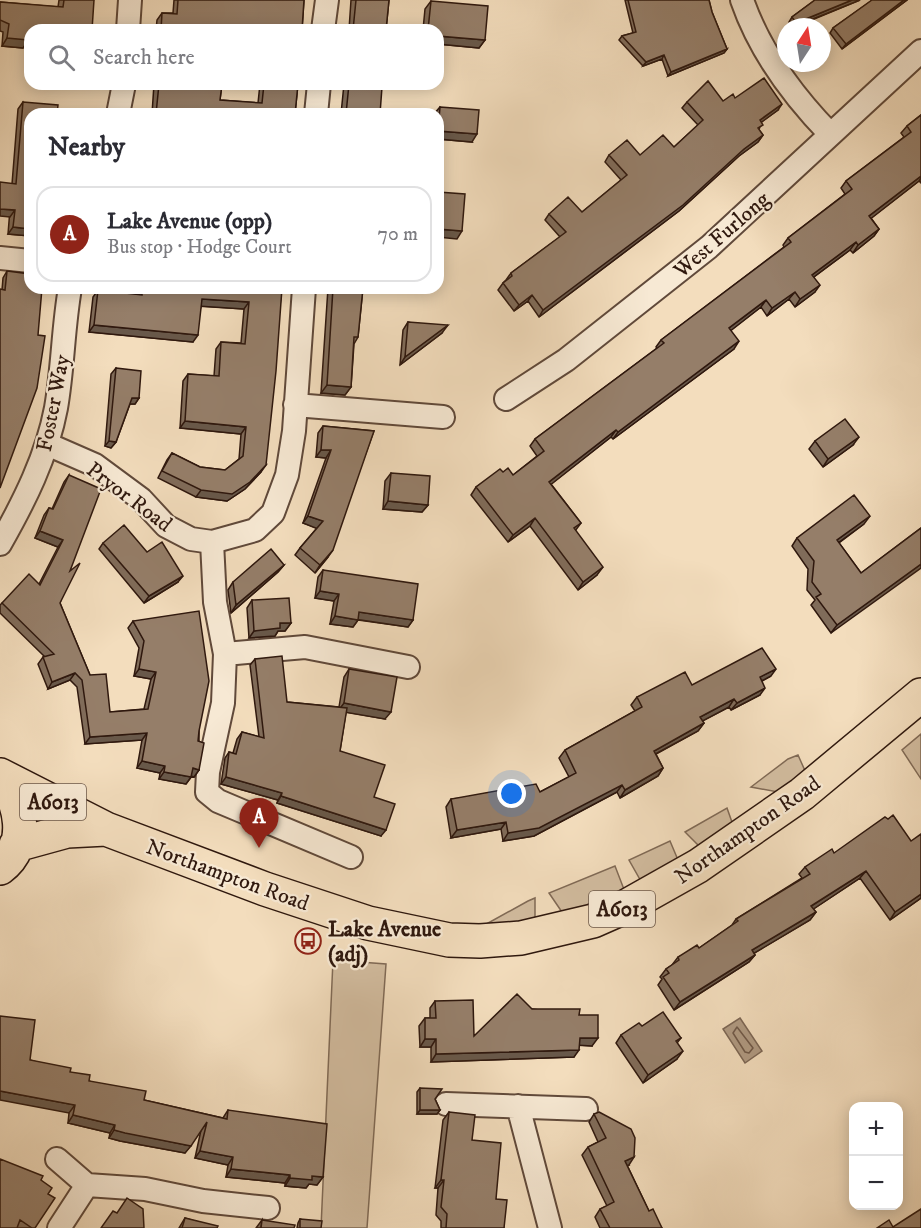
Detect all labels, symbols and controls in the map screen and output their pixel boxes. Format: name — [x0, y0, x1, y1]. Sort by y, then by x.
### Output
north arrow — [777, 18, 831, 72]
search box — [24, 24, 444, 90]
icon: search — [45, 41, 78, 74]
text: Search here — [93, 44, 195, 71]
text: Nearby — [48, 131, 125, 164]
street label: West Furlong — [668, 186, 776, 285]
text: Lake Avenue (opp) — [107, 208, 272, 235]
text: A — [63, 222, 76, 247]
text: 70 m — [377, 222, 418, 247]
text: Bus stop · Hodge Court — [107, 235, 292, 260]
street label: Foster Way — [31, 352, 76, 454]
street label: Pryor Road — [81, 456, 177, 538]
street label: Northampton Road — [670, 770, 826, 890]
your location — [497, 779, 526, 808]
road number: A6013 — [20, 784, 86, 820]
pin: A — [240, 798, 278, 848]
street label: Northampton Road — [142, 833, 313, 917]
road number: A6013 — [589, 891, 655, 927]
place label: Lake Avenue (adj) — [328, 916, 441, 969]
bus stop icon: Lake Avenue (adj) — [293, 926, 323, 956]
map controls — [849, 1102, 903, 1210]
button: + — [849, 1102, 903, 1156]
button: − — [849, 1156, 903, 1210]

